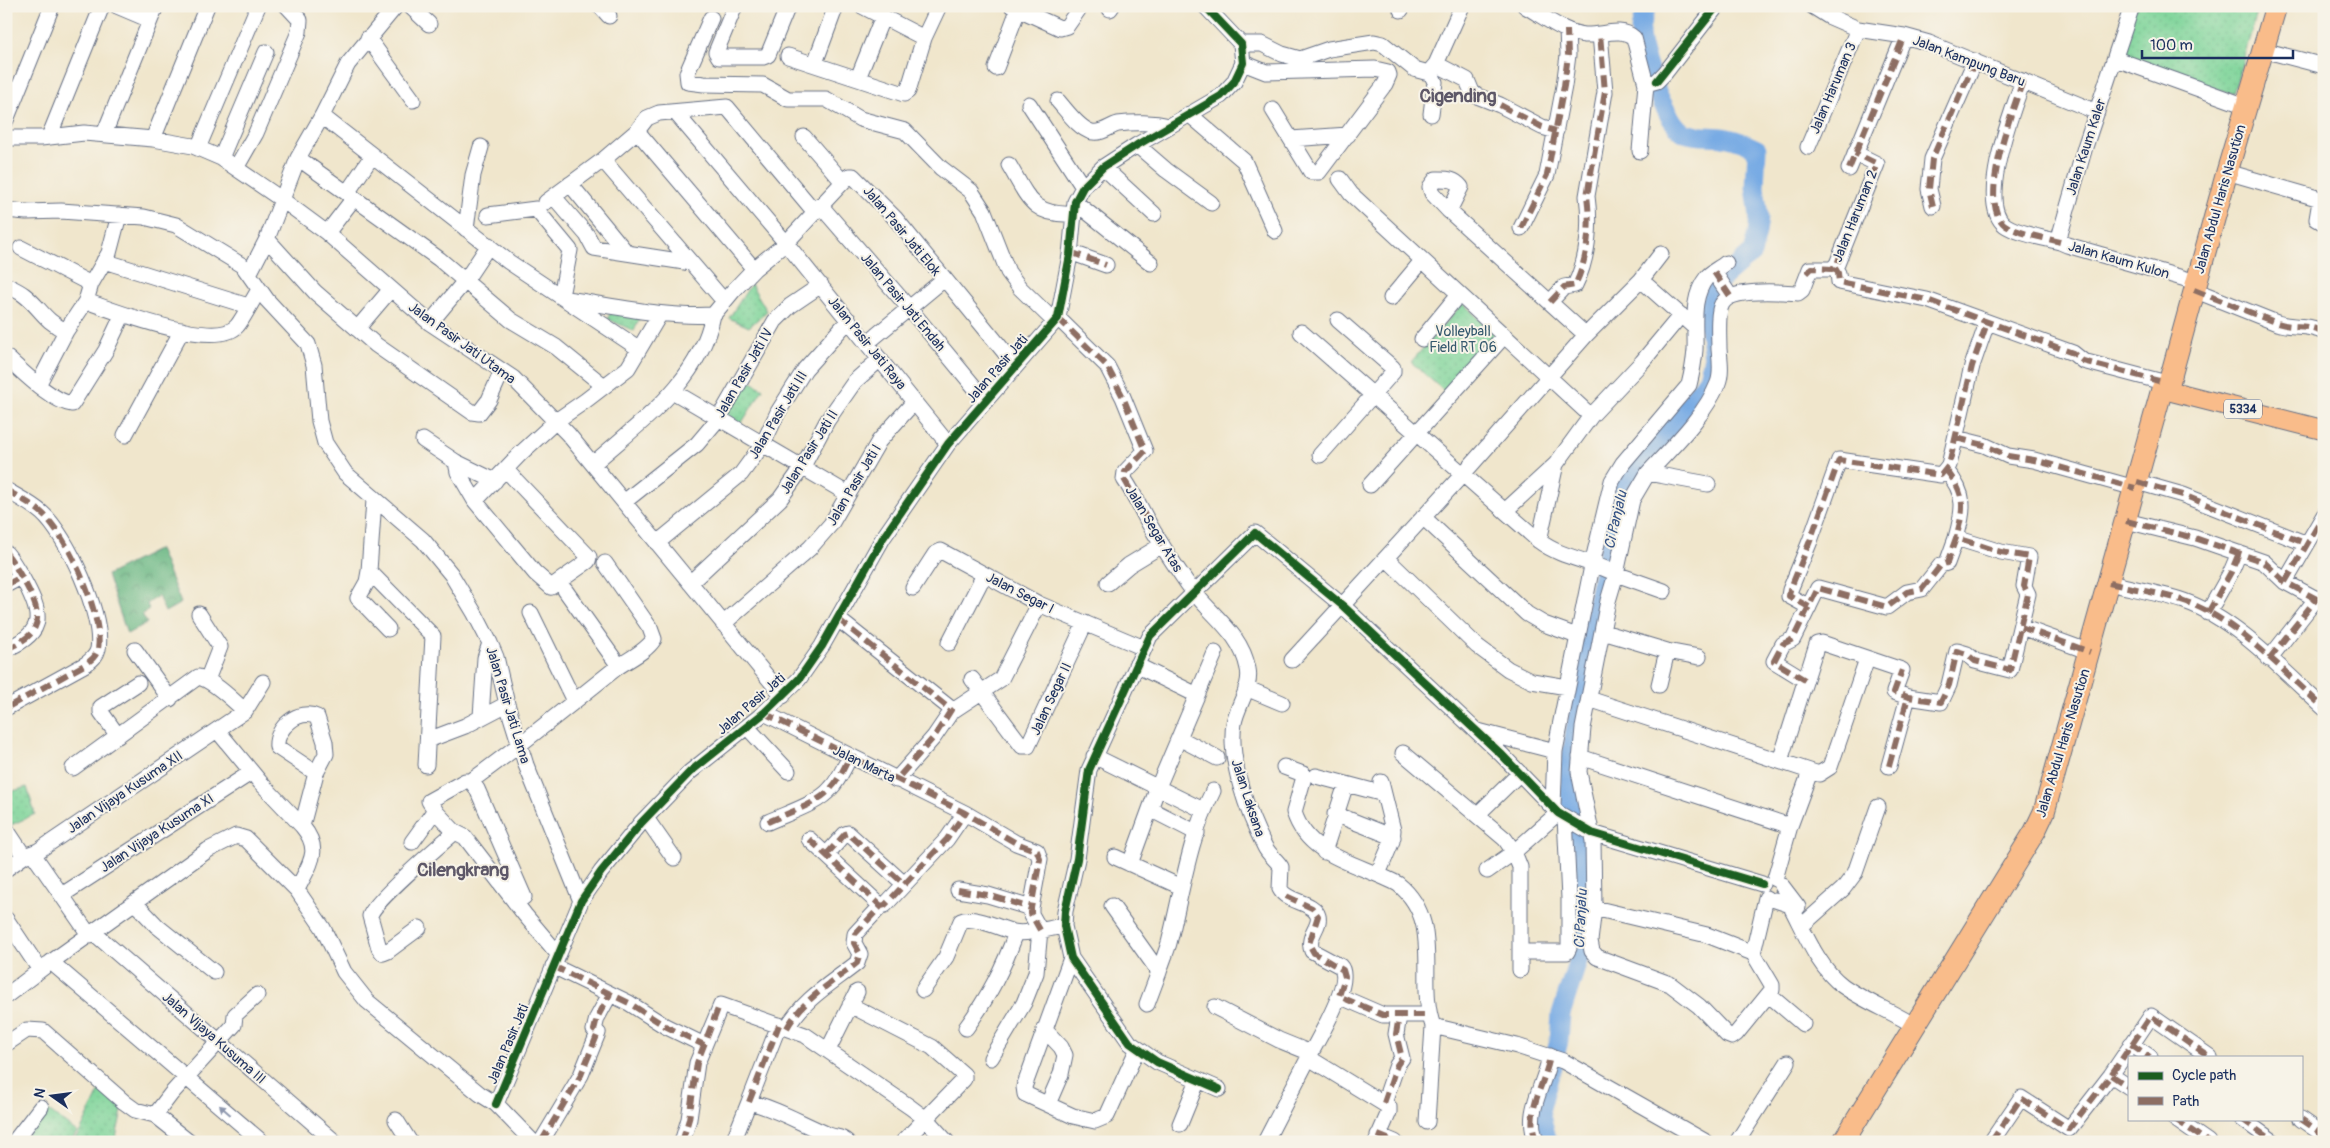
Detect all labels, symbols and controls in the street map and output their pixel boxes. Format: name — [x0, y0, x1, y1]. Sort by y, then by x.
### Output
scale bar — [2142, 28, 2294, 60]
street label: Jalan Kampung Baru — [1910, 32, 2028, 90]
text: 100 m — [2150, 36, 2193, 55]
street label: Jalan Haruman 3 — [1806, 39, 1860, 136]
district label: Cigending — [1419, 84, 1497, 108]
street label: Jalan Kaum Kaler — [2062, 97, 2110, 197]
street label: Jalan Abdul Haris Nasution — [2191, 122, 2249, 276]
street label: Jalan Haruman 2 — [1829, 167, 1881, 265]
street label: Jalan Pasir Jati Elok — [859, 183, 945, 279]
street label: Jalan Kaum Kulon — [2066, 237, 2172, 283]
street label: Jalan Pasir Jati Endah — [857, 249, 949, 355]
street label: Jalan Pasir Jati Raya — [824, 293, 910, 393]
street label: Jalan Pasir Jati Utama — [405, 298, 519, 388]
park label: Volleyball Field RT 06 — [1429, 323, 1497, 356]
street label: Jalan Pasir Jati IV — [712, 325, 776, 421]
street label: Jalan Pasir Jati — [963, 331, 1032, 407]
street label: Jalan Pasir Jati III — [745, 368, 811, 462]
road number: 5334 — [2224, 399, 2262, 418]
street label: Jalan Pasir Jati II — [776, 407, 842, 497]
street label: Jalan Pasir Jati I — [823, 441, 885, 529]
street label: Jalan Segar Atas — [1122, 483, 1187, 576]
water label: Ci Panjalu — [1600, 488, 1632, 551]
street label: Jalan Segar I — [983, 569, 1057, 617]
street label: Jalan Pasir Jati Lama — [482, 644, 534, 766]
street label: Jalan Segar II — [1027, 660, 1075, 738]
street label: Jalan Abdul Haris Nasution — [2032, 667, 2094, 819]
street label: Jalan Pasir Jati — [713, 669, 789, 738]
street label: Jalan Marta — [830, 742, 898, 786]
street label: Jalan Vijaya Kusuma XII — [64, 747, 186, 837]
street label: Jalan Laksana — [1227, 757, 1269, 839]
street label: Jalan Vijaya Kusuma XI — [97, 790, 217, 876]
district label: Cilengkrang — [417, 858, 510, 882]
water label: Ci Panjalu — [1570, 887, 1592, 949]
street label: Jalan Vijaya Kusuma III — [159, 988, 269, 1088]
street label: Jalan Pasir Jati — [484, 1001, 533, 1086]
legend — [2128, 1056, 2302, 1120]
text: Cycle path — [2172, 1066, 2236, 1085]
north arrow — [28, 1070, 78, 1120]
text: N — [30, 1086, 49, 1100]
text: Path — [2172, 1092, 2199, 1111]
one-way arrow — [219, 1105, 231, 1116]

